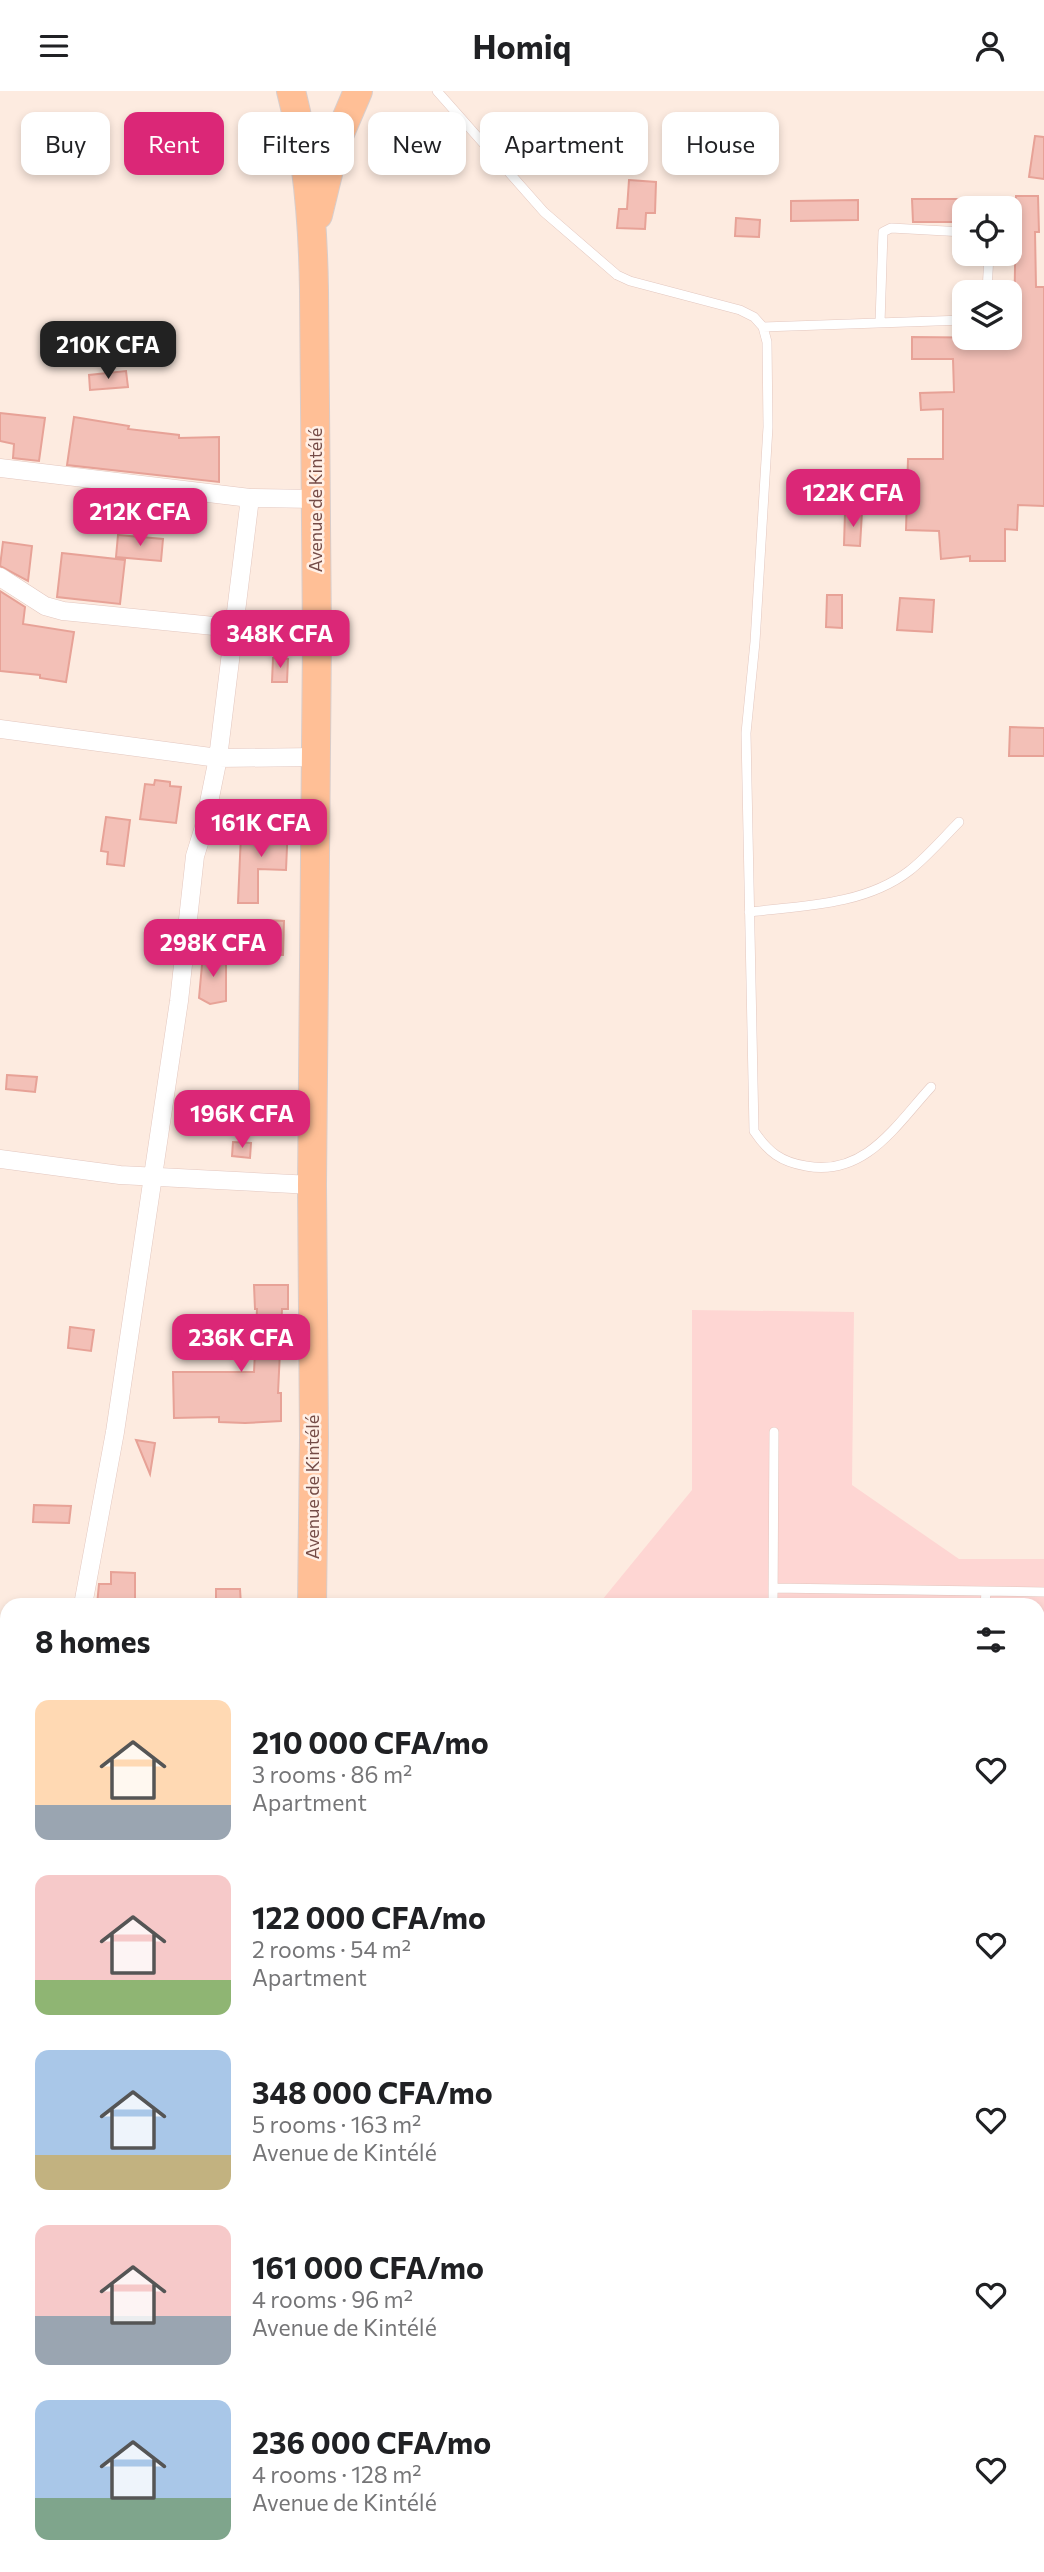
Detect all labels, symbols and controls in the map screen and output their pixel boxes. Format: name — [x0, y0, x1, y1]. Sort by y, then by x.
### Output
text: Homiq — [473, 26, 571, 66]
icon: menu — [35, 27, 73, 65]
icon: person — [971, 27, 1009, 65]
chip: Buy — [21, 112, 110, 175]
chip: Rent — [124, 112, 224, 175]
chip: Filters — [238, 112, 354, 175]
chip: New — [368, 112, 466, 175]
chip: Apartment — [480, 112, 648, 175]
chip: House — [662, 112, 779, 175]
map controls — [952, 196, 1022, 350]
button: locate — [952, 196, 1022, 266]
button: layers — [952, 280, 1022, 350]
pin: 210K CFA — [36, 321, 180, 381]
text: 210K CFA — [56, 330, 160, 358]
street label: Avenue de Kintélé — [304, 428, 326, 572]
pin: 122K CFA — [781, 469, 925, 529]
text: 122K CFA — [802, 478, 904, 506]
pin: 212K CFA — [68, 489, 212, 548]
text: 212K CFA — [89, 497, 191, 525]
pin: 348K CFA — [208, 611, 352, 670]
text: 348K CFA — [227, 619, 333, 647]
pin: 161K CFA — [189, 799, 333, 859]
text: 161K CFA — [211, 808, 311, 836]
pin: 298K CFA — [141, 919, 285, 979]
text: 298K CFA — [160, 928, 266, 956]
pin: 196K CFA — [170, 1091, 314, 1150]
text: 196K CFA — [190, 1099, 294, 1127]
pin: 236K CFA — [169, 1315, 313, 1374]
text: 236K CFA — [188, 1323, 294, 1351]
street label: Avenue de Kintélé — [301, 1415, 323, 1559]
icon: filters — [972, 1621, 1010, 1659]
text: 8 homes — [35, 1622, 151, 1659]
text: 210 000 CFA/mo — [252, 1723, 489, 1760]
icon: home — [91, 1728, 175, 1812]
icon: heart — [972, 1751, 1010, 1789]
text: 3 rooms · 86 m² — [252, 1760, 412, 1788]
text: Apartment — [252, 1788, 367, 1816]
text: 122 000 CFA/mo — [252, 1898, 486, 1935]
icon: home — [91, 1903, 175, 1987]
icon: heart — [972, 1926, 1010, 1964]
text: 2 rooms · 54 m² — [252, 1935, 411, 1963]
text: Apartment — [252, 1963, 367, 1991]
text: 348 000 CFA/mo — [252, 2073, 493, 2110]
icon: home — [91, 2078, 175, 2162]
icon: heart — [972, 2101, 1010, 2139]
text: 5 rooms · 163 m² — [252, 2110, 421, 2138]
text: Avenue de Kintélé — [252, 2138, 437, 2166]
text: 161 000 CFA/mo — [252, 2248, 484, 2285]
icon: home — [91, 2253, 175, 2337]
icon: heart — [972, 2276, 1010, 2314]
text: 4 rooms · 96 m² — [252, 2285, 413, 2313]
text: Avenue de Kintélé — [252, 2313, 437, 2341]
text: 236 000 CFA/mo — [252, 2423, 491, 2460]
icon: home — [91, 2428, 175, 2512]
icon: heart — [972, 2451, 1010, 2489]
text: 4 rooms · 128 m² — [252, 2460, 421, 2488]
text: Avenue de Kintélé — [252, 2488, 437, 2516]

